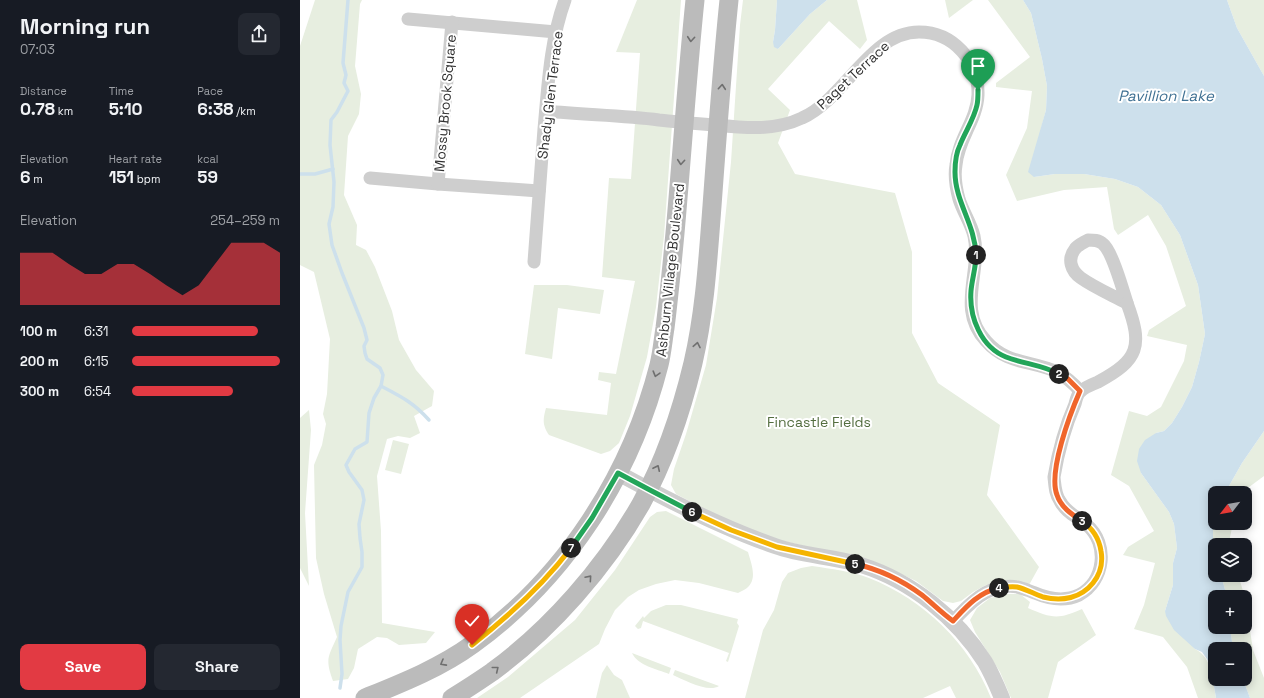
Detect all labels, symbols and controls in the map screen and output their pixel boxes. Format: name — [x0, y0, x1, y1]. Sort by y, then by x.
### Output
text: Morning run — [20, 12, 150, 40]
button: share — [238, 13, 280, 55]
street label: Shady Glen Terrace — [533, 30, 567, 160]
street label: Mossy Brook Square — [430, 34, 460, 172]
one-way arrow — [687, 36, 696, 42]
street label: Paget Terrace — [813, 37, 893, 113]
text: 07:03 — [20, 41, 55, 58]
pin — [961, 49, 995, 90]
icon: arrive — [967, 55, 989, 77]
text: Distance — [20, 84, 67, 98]
text: Time — [109, 84, 134, 98]
text: Pace — [197, 84, 223, 98]
one-way arrow — [717, 84, 726, 90]
water label: Pavillion Lake — [1118, 86, 1215, 105]
text: 0.78 — [20, 98, 55, 120]
text: 5:10 — [109, 98, 143, 120]
text: 6:38 — [197, 98, 233, 120]
text: km — [55, 104, 73, 118]
text: /km — [233, 104, 256, 118]
text: Elevation — [20, 152, 68, 166]
text: Heart rate — [109, 152, 162, 166]
text: kcal — [197, 152, 219, 166]
one-way arrow — [677, 159, 686, 165]
text: 6 — [20, 166, 31, 188]
text: 151 — [109, 166, 134, 188]
text: 59 — [197, 166, 218, 188]
text: m — [31, 172, 43, 186]
text: bpm — [134, 172, 160, 186]
street label: Ashburn Village Boulevard — [652, 182, 688, 358]
text: Elevation — [20, 212, 77, 229]
text: 254–259 m — [210, 212, 280, 229]
pin: 1 — [966, 245, 986, 265]
text: 1 — [974, 248, 978, 262]
text: 100 m — [20, 323, 57, 340]
text: 6:31 — [84, 323, 108, 340]
one-way arrow — [692, 341, 700, 348]
text: 200 m — [20, 353, 59, 370]
text: 6:15 — [84, 353, 108, 370]
pin: 2 — [1049, 364, 1069, 384]
text: 2 — [1056, 367, 1062, 381]
one-way arrow — [652, 371, 661, 378]
text: 300 m — [20, 383, 59, 400]
text: 6:54 — [84, 383, 111, 400]
park label: Fincastle Fields — [767, 413, 871, 431]
one-way arrow — [653, 465, 661, 472]
north arrow — [1208, 486, 1252, 530]
map controls — [1208, 486, 1252, 686]
pin: 6 — [682, 502, 702, 522]
text: 6 — [689, 505, 695, 519]
pin: 3 — [1072, 511, 1092, 531]
text: 3 — [1079, 514, 1085, 528]
pin: 7 — [561, 538, 581, 558]
button: layers — [1208, 538, 1252, 582]
text: 7 — [568, 541, 574, 555]
pin: 5 — [845, 554, 865, 574]
text: 5 — [852, 557, 858, 571]
one-way arrow — [584, 575, 592, 583]
pin: 4 — [989, 578, 1009, 598]
text: 4 — [996, 581, 1003, 595]
button: + — [1208, 590, 1252, 634]
pin — [455, 604, 489, 645]
icon: check — [461, 610, 483, 632]
button: − — [1208, 642, 1252, 686]
button: Save — [20, 644, 146, 690]
button: Share — [154, 644, 280, 690]
one-way arrow — [439, 658, 447, 665]
one-way arrow — [492, 666, 499, 673]

